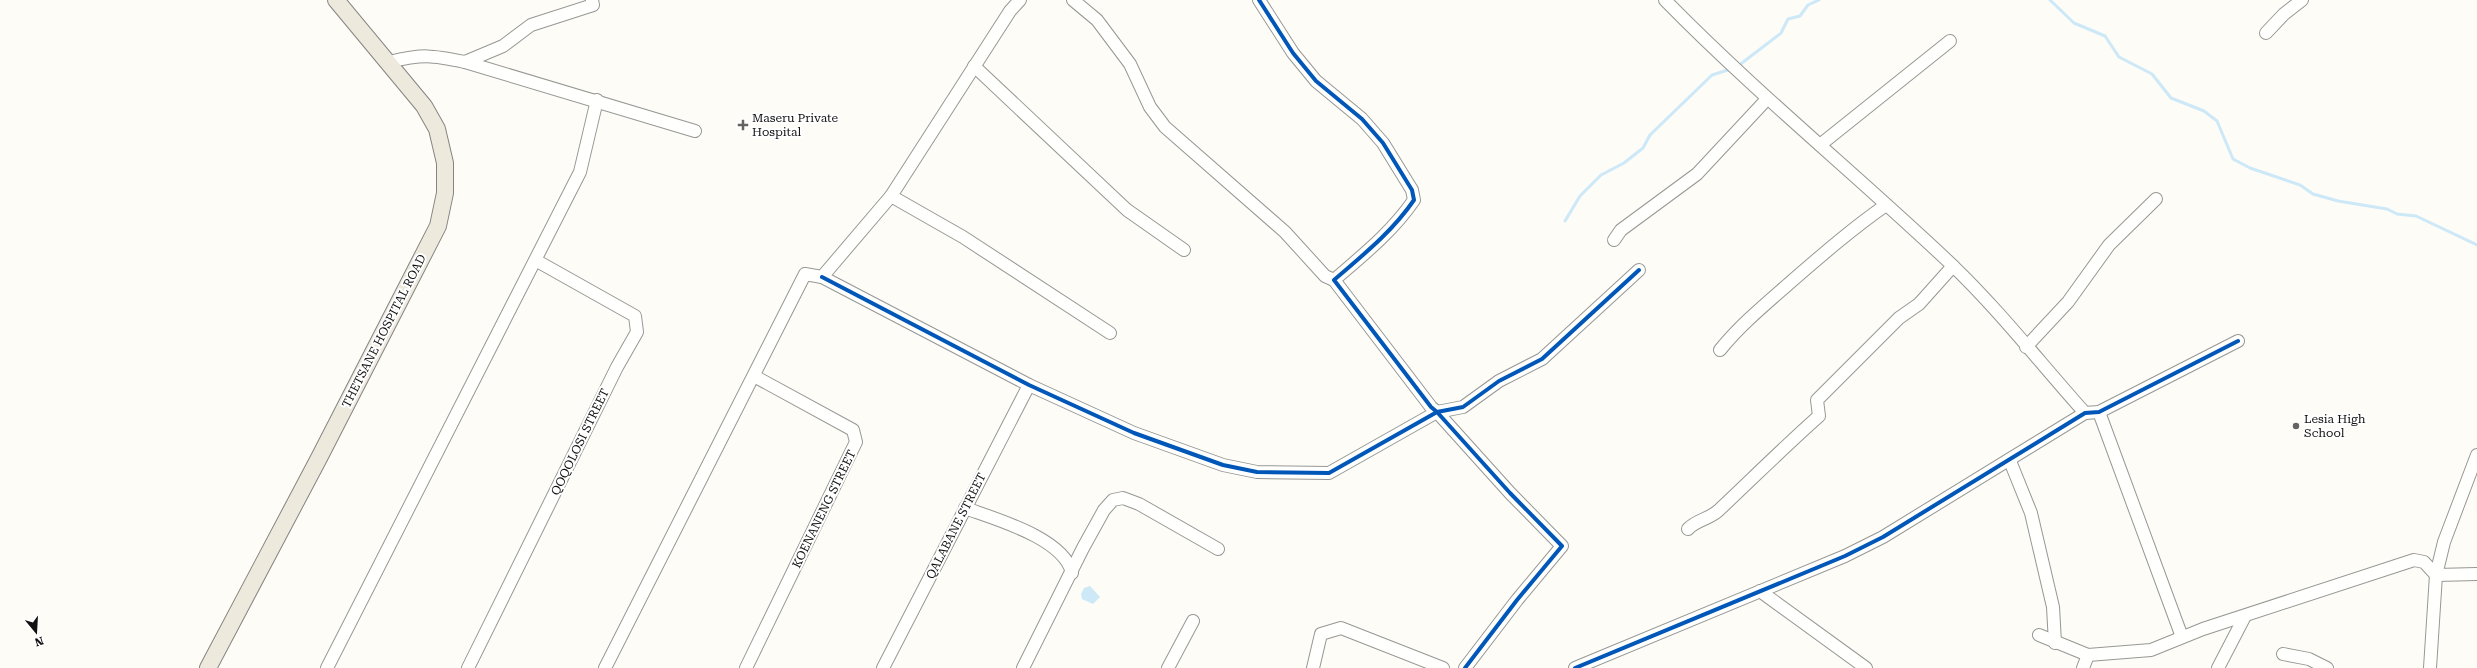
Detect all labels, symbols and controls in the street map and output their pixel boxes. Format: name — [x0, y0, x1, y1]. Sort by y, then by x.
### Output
place label: Maseru Private Hospital — [752, 111, 838, 139]
marker: Maseru Private Hospital — [737, 119, 749, 131]
street label: THETSANE HOSPITAL ROAD — [339, 252, 429, 410]
street label: QOQOLOSI STREET — [548, 386, 612, 498]
place label: Lesia High School — [2304, 412, 2366, 440]
marker: Lesia High School — [2291, 421, 2301, 431]
street label: KOENANENG STREET — [789, 448, 859, 570]
street label: QALABANE STREET — [923, 471, 989, 581]
north arrow — [16, 612, 56, 652]
text: N — [32, 634, 45, 649]

